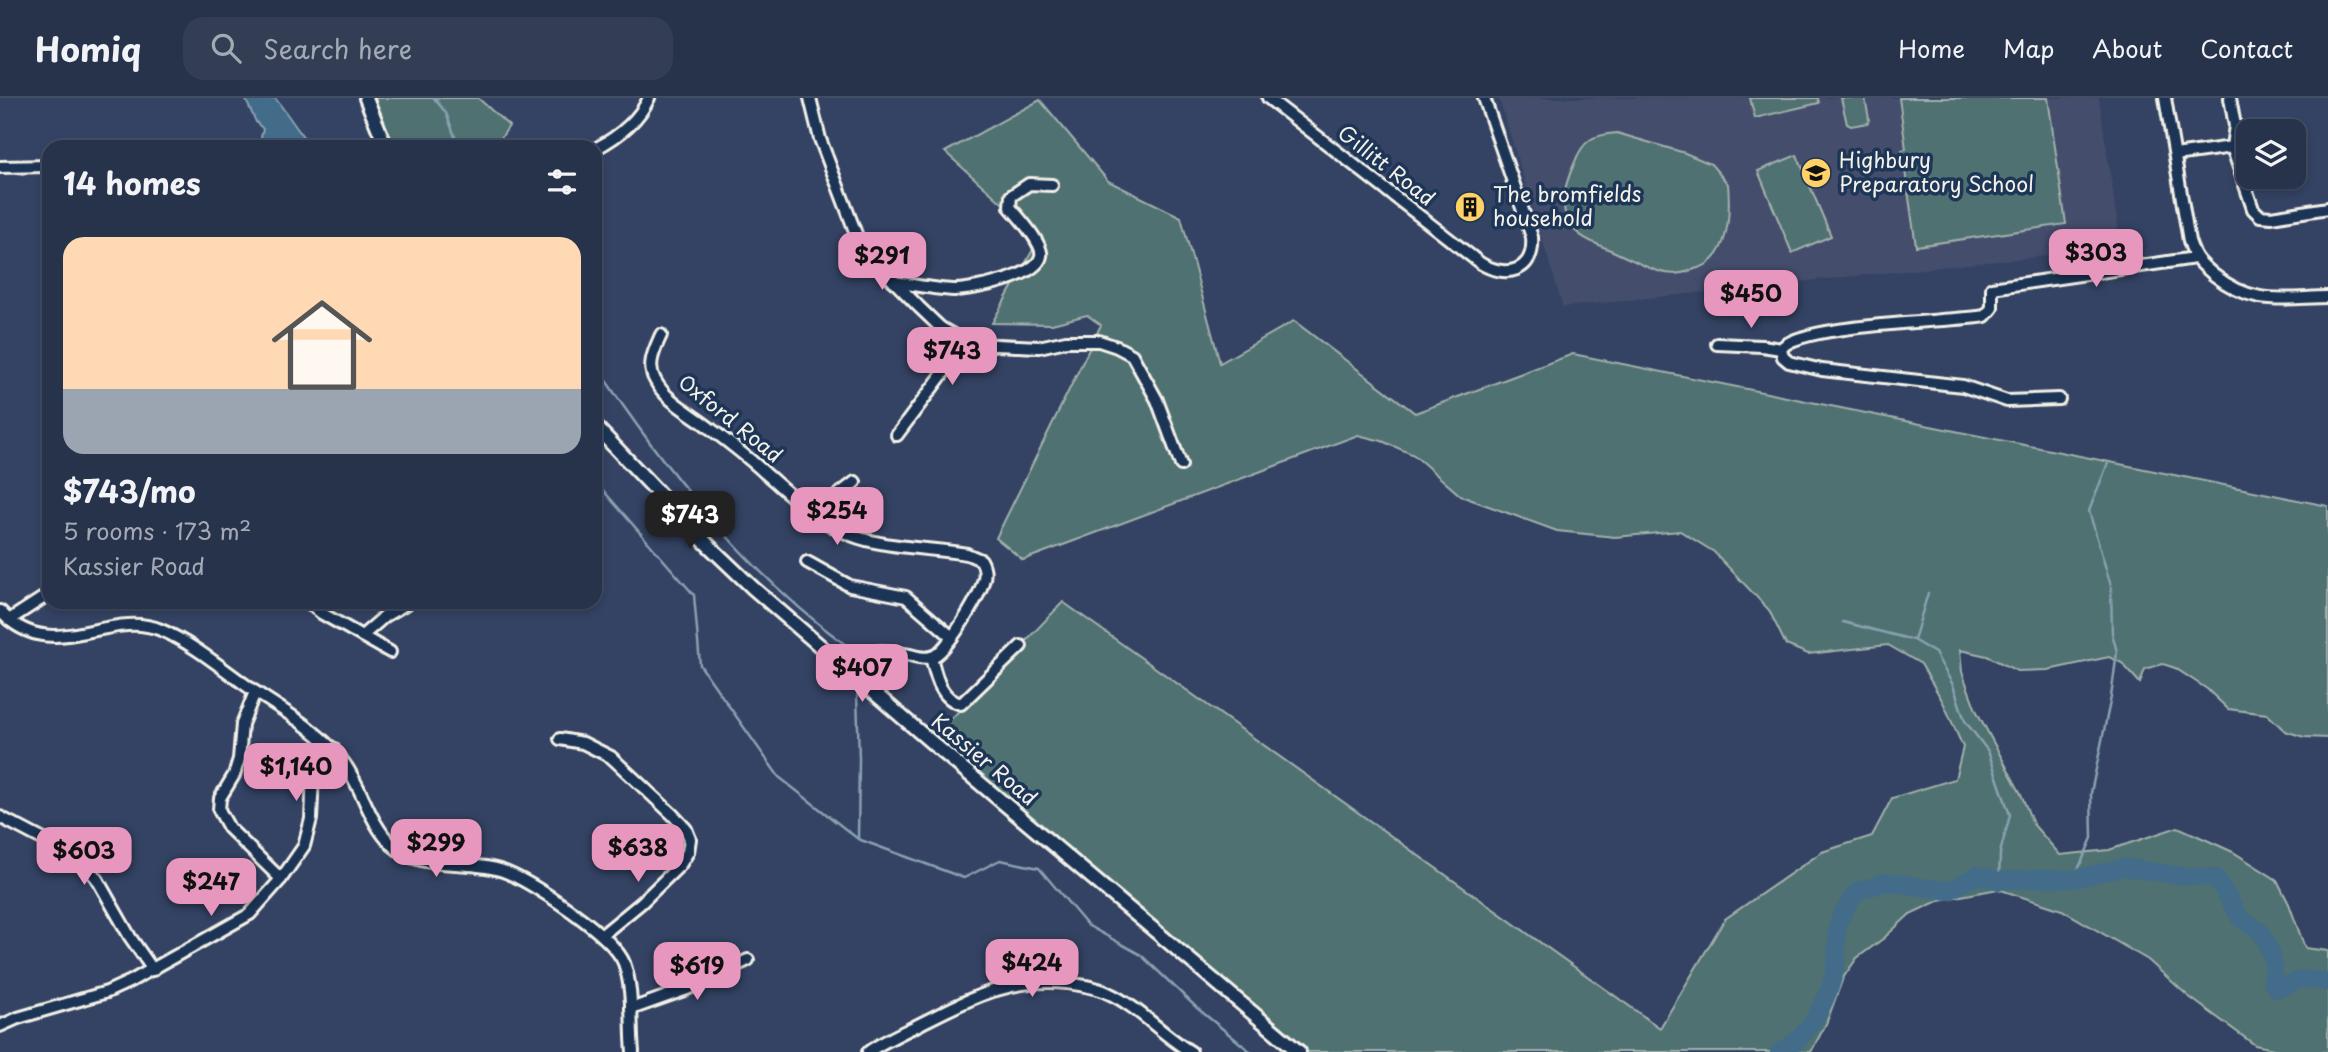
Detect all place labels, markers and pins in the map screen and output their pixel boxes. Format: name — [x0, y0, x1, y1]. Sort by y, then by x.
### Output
place label: Highbury Preparatory School — [1839, 143, 2034, 199]
school or university icon: Highbury Preparatory School — [1799, 156, 1833, 190]
place label: The bromfields household — [1493, 177, 1641, 233]
building icon: The bromfields household — [1453, 190, 1487, 224]
pin: $303 — [2055, 230, 2137, 289]
pin: $291 — [841, 232, 923, 292]
pin: $450 — [1710, 271, 1792, 330]
pin: $743 — [911, 328, 993, 387]
pin: $254 — [796, 488, 878, 547]
pin: $743 — [649, 491, 731, 551]
pin: $407 — [821, 644, 903, 704]
pin: $1,140 — [239, 744, 353, 803]
pin: $299 — [395, 820, 477, 879]
pin: $638 — [597, 824, 679, 884]
pin: $603 — [43, 828, 125, 887]
pin: $247 — [170, 858, 252, 918]
pin: $424 — [991, 940, 1073, 999]
pin: $619 — [656, 942, 738, 1002]

